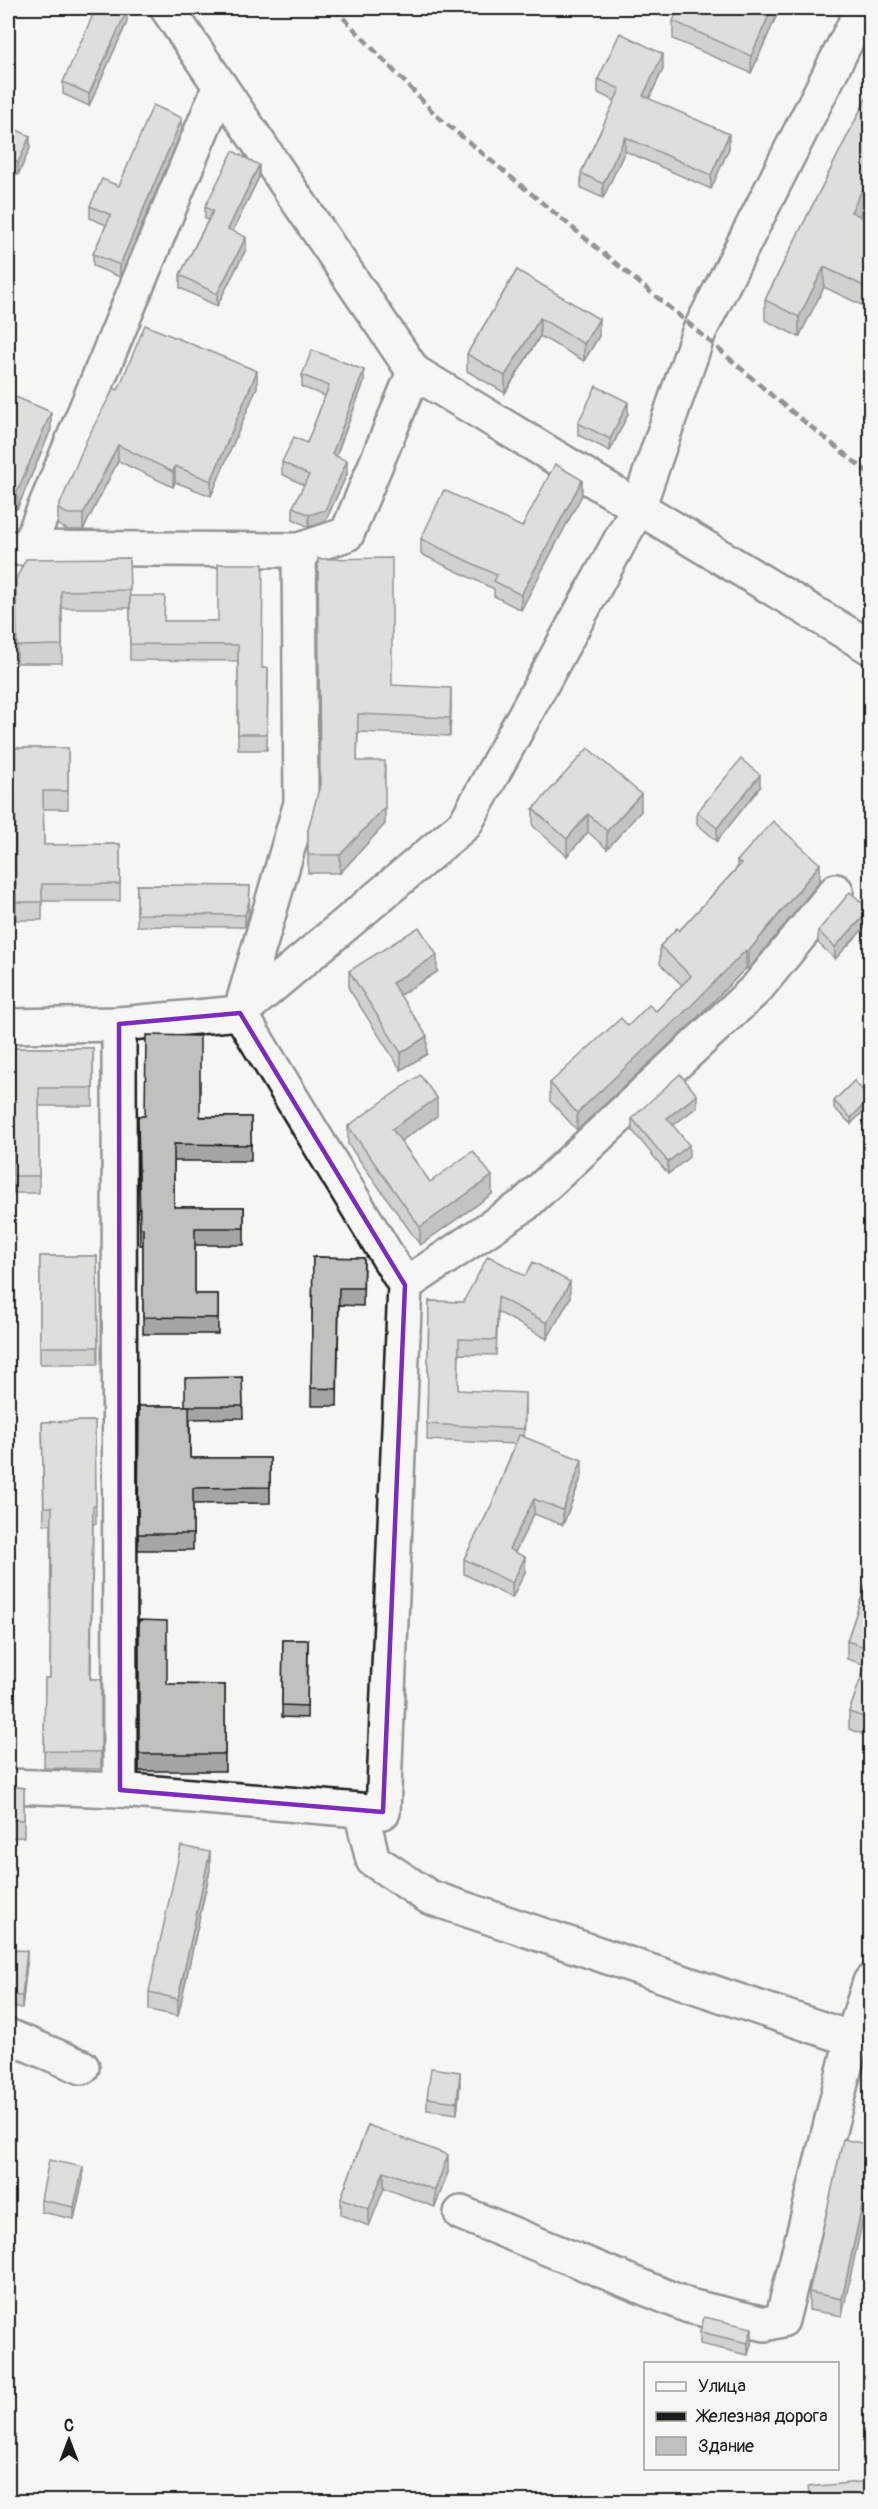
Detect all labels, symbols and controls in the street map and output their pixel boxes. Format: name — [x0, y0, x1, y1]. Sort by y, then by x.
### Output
legend — [644, 2362, 839, 2470]
text: Улица — [698, 2375, 746, 2398]
text: Железная дорога — [695, 2405, 828, 2428]
north arrow — [39, 2410, 99, 2470]
text: С — [64, 2416, 74, 2436]
text: Здание — [698, 2435, 754, 2458]

